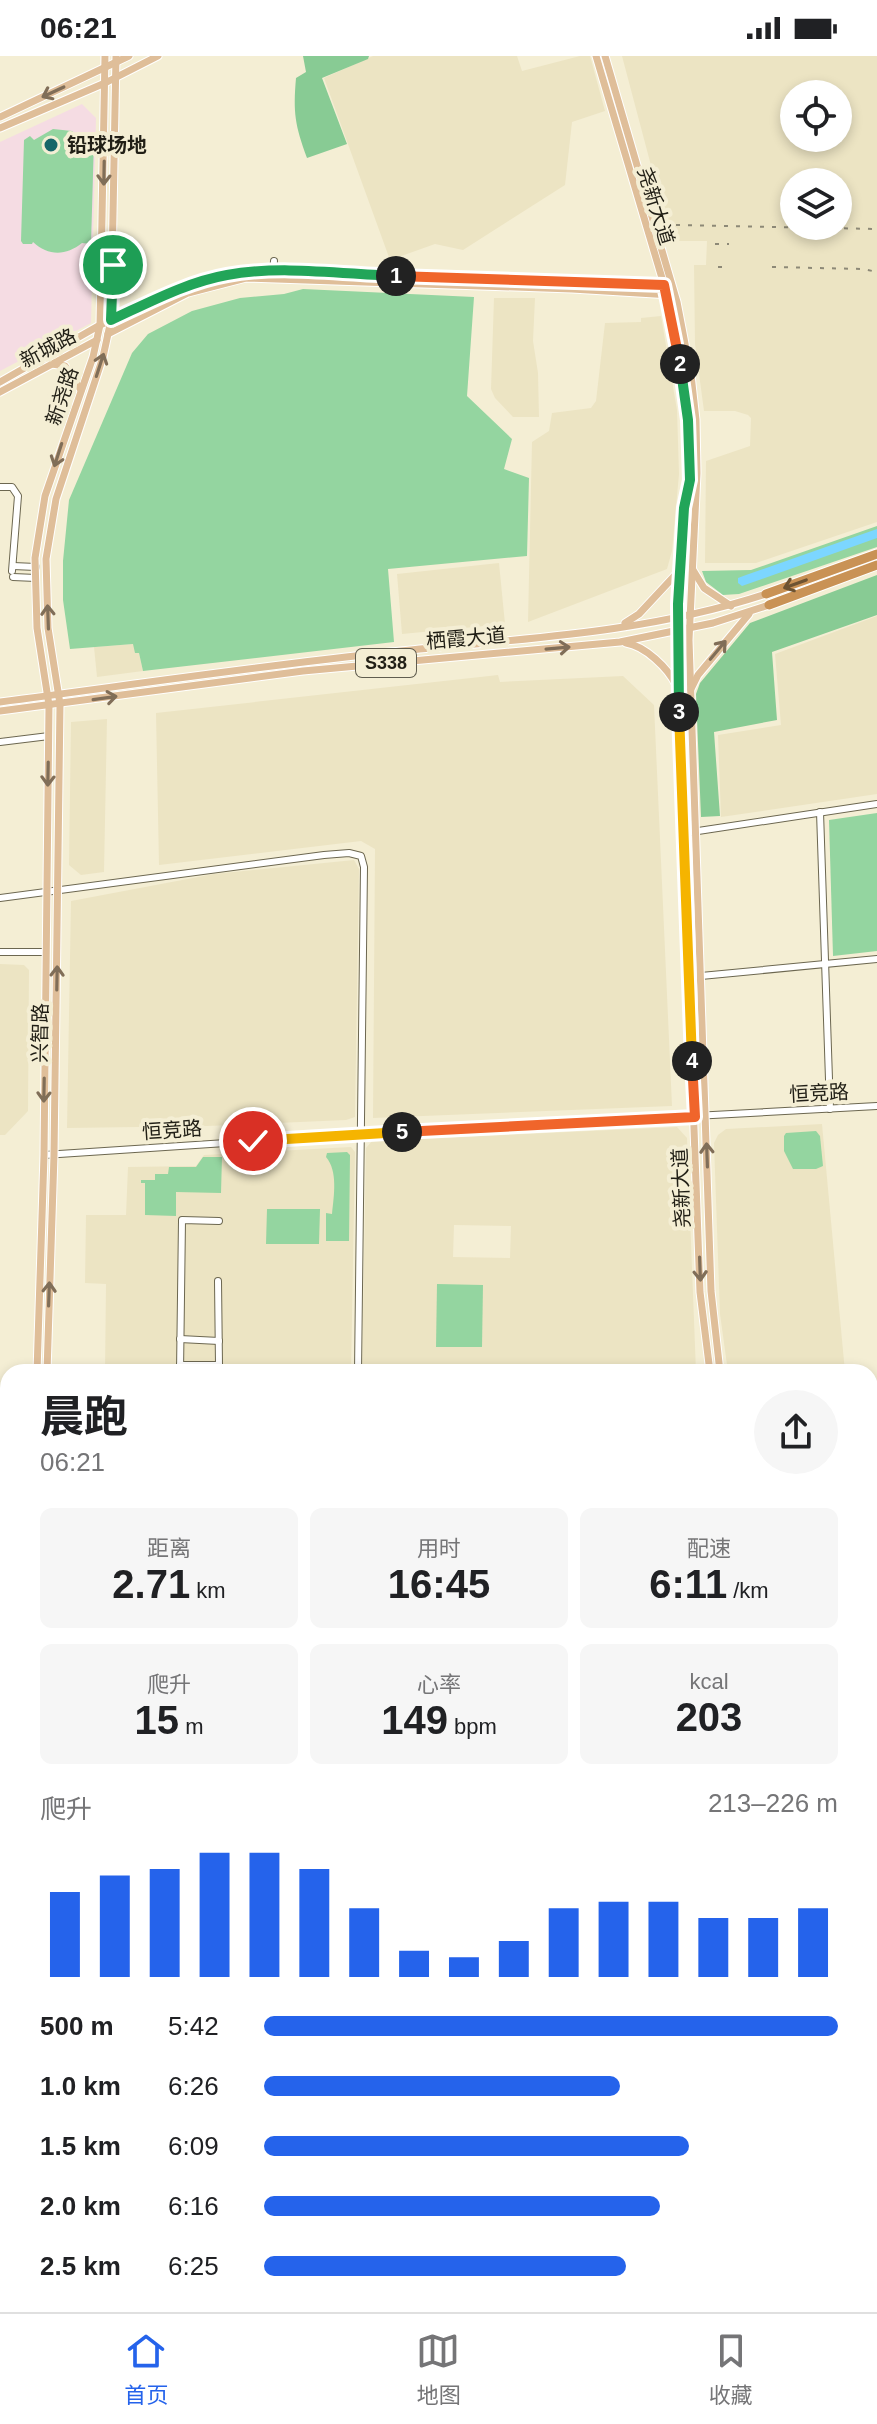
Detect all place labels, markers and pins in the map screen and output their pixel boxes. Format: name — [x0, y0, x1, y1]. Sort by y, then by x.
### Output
place label: 铅球场地 — [67, 134, 147, 156]
marker: 铅球场地 — [42, 136, 60, 154]
pin — [79, 231, 147, 299]
pin: 1 — [376, 256, 416, 296]
pin: 2 — [660, 344, 700, 384]
pin: 3 — [659, 692, 699, 732]
pin: 4 — [672, 1041, 712, 1081]
pin — [219, 1107, 287, 1175]
pin: 5 — [382, 1112, 422, 1152]

